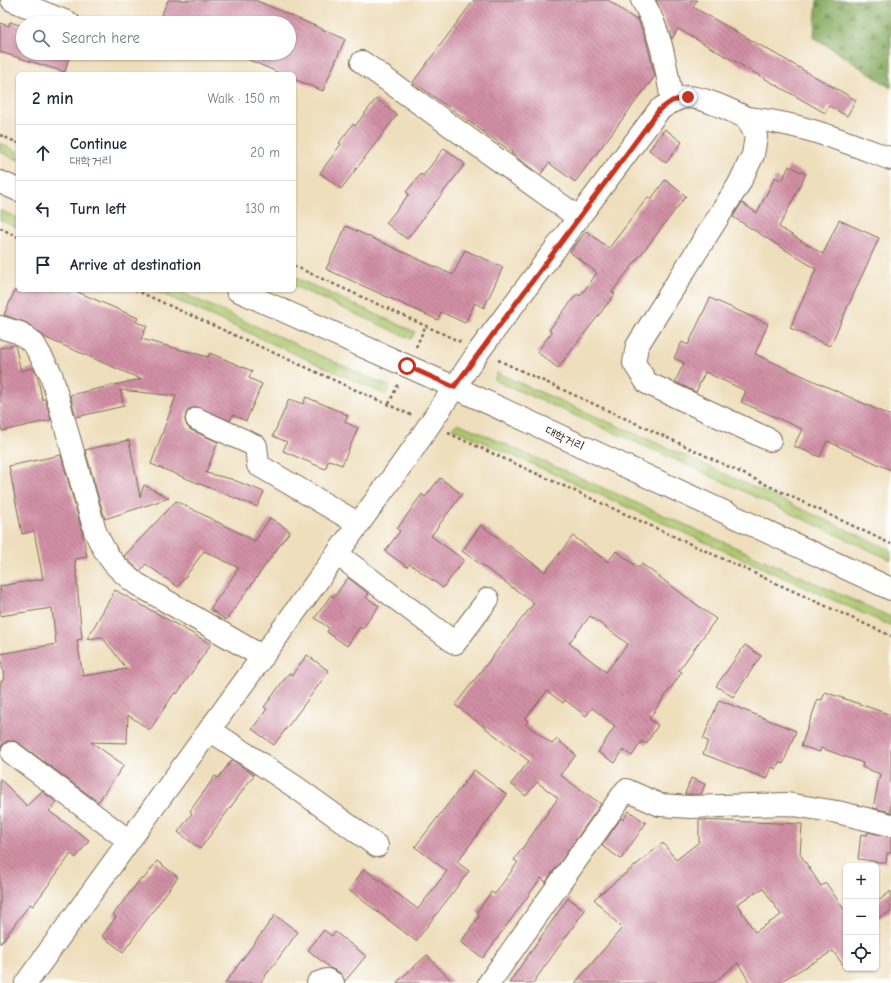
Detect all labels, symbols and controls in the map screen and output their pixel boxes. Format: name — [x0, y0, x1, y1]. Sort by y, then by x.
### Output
search box — [16, 16, 296, 60]
icon: search — [30, 27, 52, 49]
text: Search here — [62, 29, 140, 47]
route end — [679, 88, 697, 106]
text: 2 min — [32, 89, 73, 108]
text: Walk · 150 m — [208, 91, 280, 106]
text: Continue — [70, 135, 127, 153]
icon: ahead — [32, 142, 54, 164]
text: 20 m — [250, 145, 280, 160]
text: 대학거리 — [70, 153, 112, 168]
icon: left — [32, 198, 54, 220]
text: Turn left — [70, 200, 126, 218]
text: 130 m — [245, 201, 280, 216]
icon: arrive — [32, 254, 54, 276]
text: Arrive at destination — [70, 256, 201, 274]
route start — [398, 357, 416, 375]
street label: 대학거리 — [543, 422, 587, 454]
map controls — [843, 863, 879, 971]
button: + — [843, 863, 879, 899]
button: − — [843, 899, 879, 935]
button: locate — [843, 935, 879, 971]

